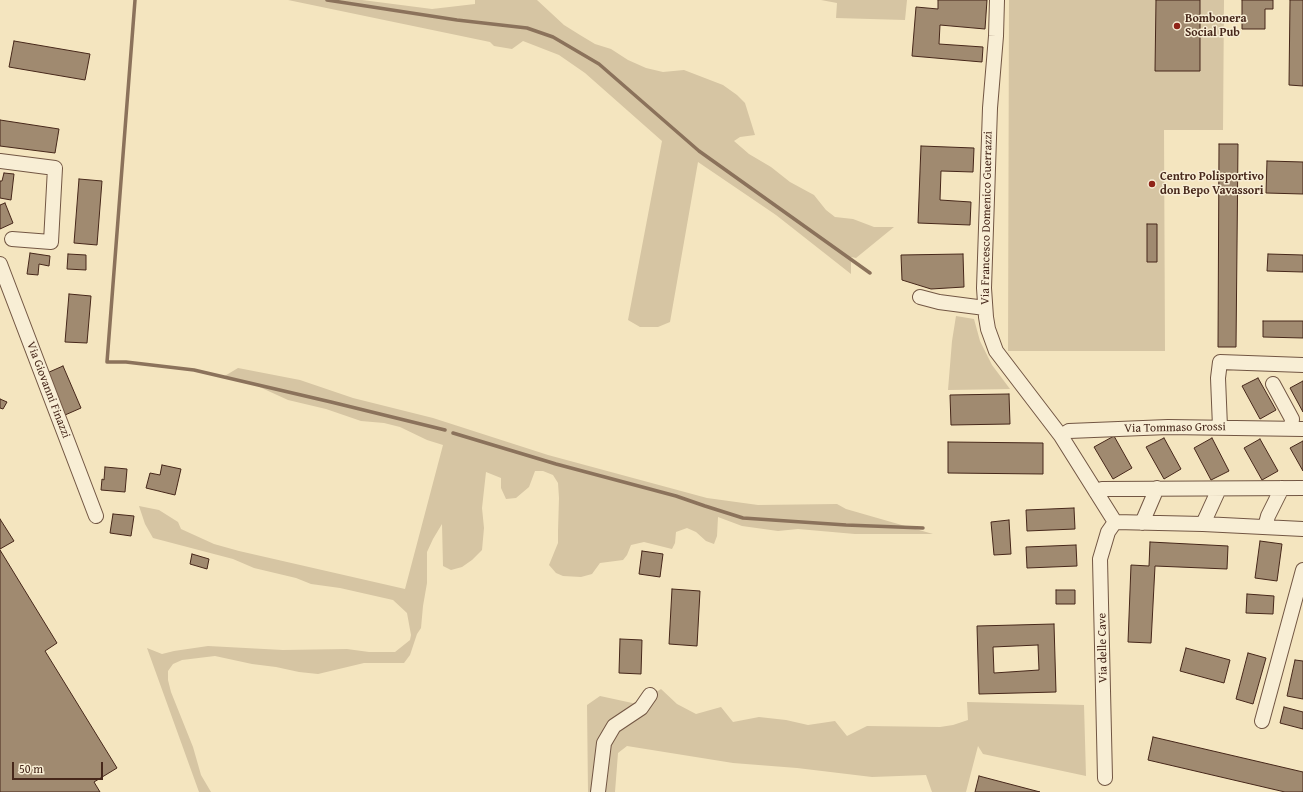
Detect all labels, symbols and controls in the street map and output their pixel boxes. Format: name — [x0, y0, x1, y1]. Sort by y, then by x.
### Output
place label: Bombonera Social Pub — [1185, 12, 1247, 40]
marker: Bombonera Social Pub — [1172, 21, 1182, 31]
street label: Via Francesco Domenico Guerrazzi — [978, 131, 996, 305]
place label: Centro Polisportivo don Bepo Vavassori — [1160, 170, 1264, 198]
marker: Centro Polisportivo don Bepo Vavassori — [1147, 179, 1157, 189]
street label: Via Giovanni Finazzi — [23, 340, 73, 440]
street label: Via Tommaso Grossi — [1124, 420, 1226, 436]
street label: Via delle Cave — [1095, 613, 1111, 683]
scale bar — [14, 754, 105, 780]
text: 50 m — [19, 760, 43, 777]

